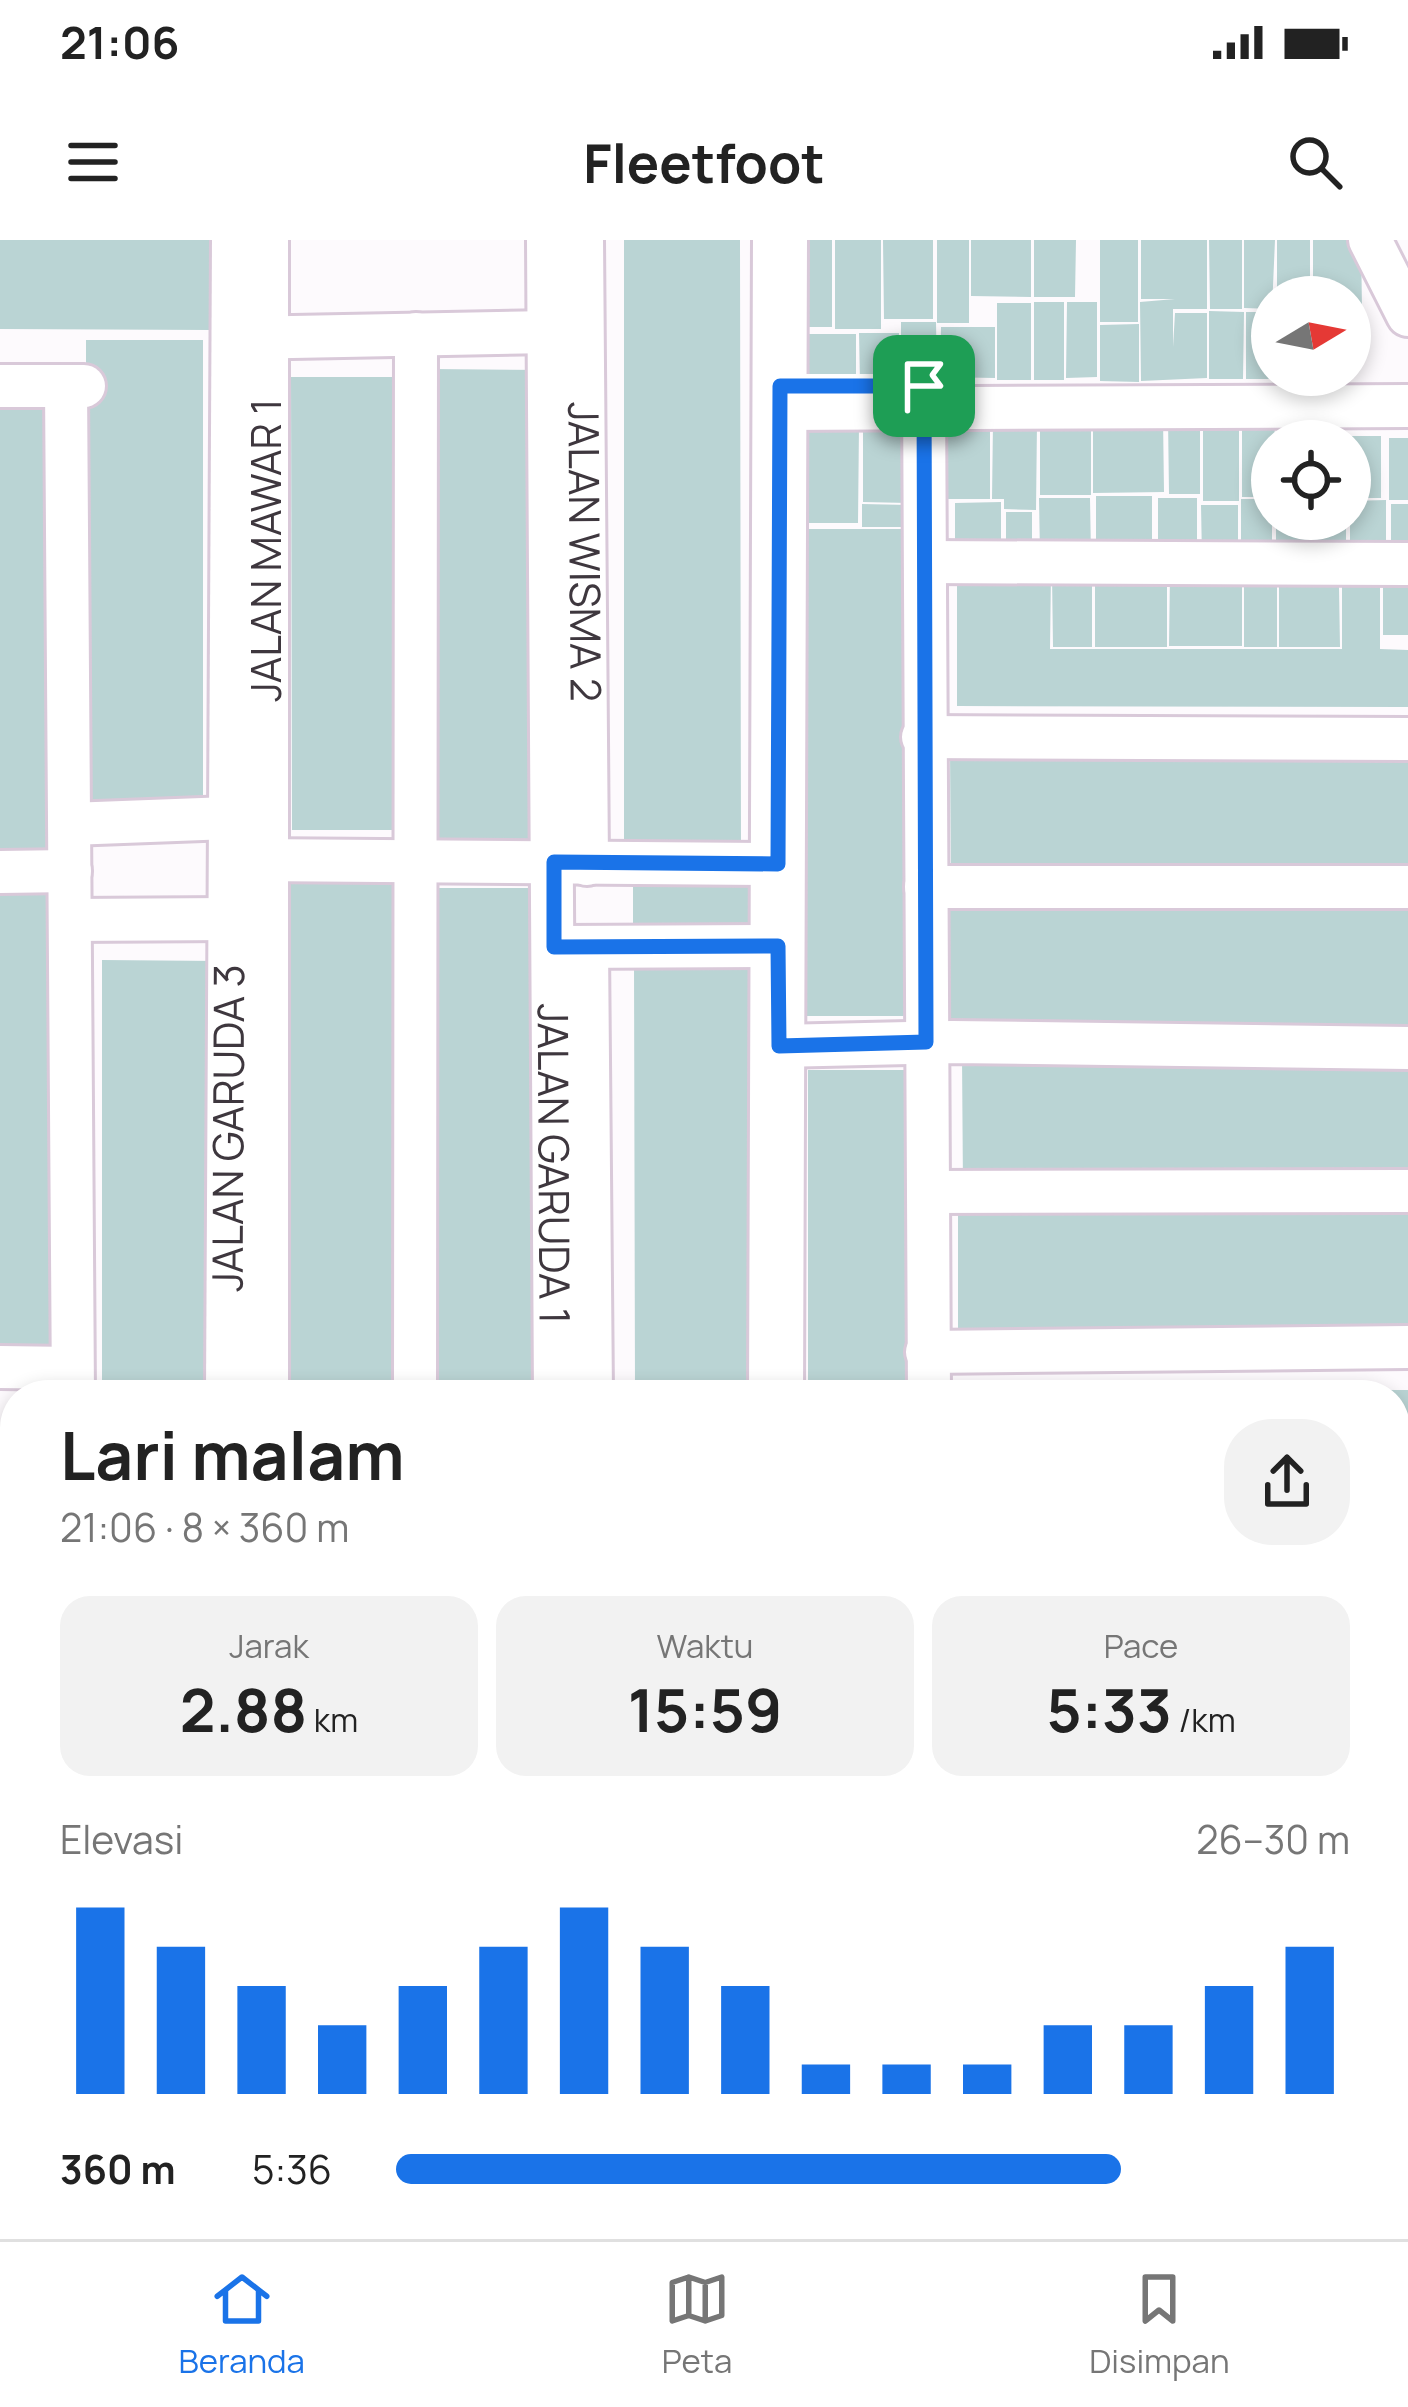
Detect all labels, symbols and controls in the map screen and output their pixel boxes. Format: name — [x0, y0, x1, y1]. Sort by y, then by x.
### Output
text: 21:06 — [60, 11, 180, 73]
text: Fleetfoot — [583, 125, 825, 199]
icon: menu — [60, 129, 126, 195]
icon: search — [1282, 129, 1348, 195]
north arrow — [1251, 276, 1371, 396]
map controls — [1251, 276, 1371, 540]
pin — [873, 335, 975, 437]
icon: arrive — [891, 353, 957, 419]
street label: JALAN MAWAR 1 — [236, 398, 294, 702]
street label: JALAN WISMA 2 — [555, 402, 616, 702]
button: locate — [1251, 420, 1371, 540]
street label: JALAN GARUDA 3 — [198, 964, 257, 1292]
street label: JALAN GARUDA 1 — [525, 1003, 585, 1324]
text: Lari malam — [60, 1410, 405, 1500]
button: share — [1224, 1419, 1350, 1545]
text: 21:06 · 8 × 360 m — [60, 1500, 349, 1554]
text: Jarak — [229, 1623, 309, 1668]
text: Waktu — [657, 1623, 753, 1668]
text: Pace — [1104, 1623, 1178, 1668]
text: 2.88 — [180, 1668, 307, 1750]
text: 15:59 — [628, 1668, 782, 1750]
text: 5:33 — [1046, 1668, 1172, 1750]
text: km — [307, 1697, 358, 1742]
text: /km — [1172, 1697, 1236, 1742]
text: Elevasi — [60, 1812, 183, 1866]
text: 26–30 m — [1196, 1812, 1350, 1866]
text: 360 m — [60, 2142, 175, 2196]
text: 5:36 — [252, 2142, 332, 2196]
tab: Beranda — [178, 2266, 305, 2383]
tab: Peta — [662, 2266, 732, 2383]
tab: Disimpan — [1089, 2266, 1230, 2383]

